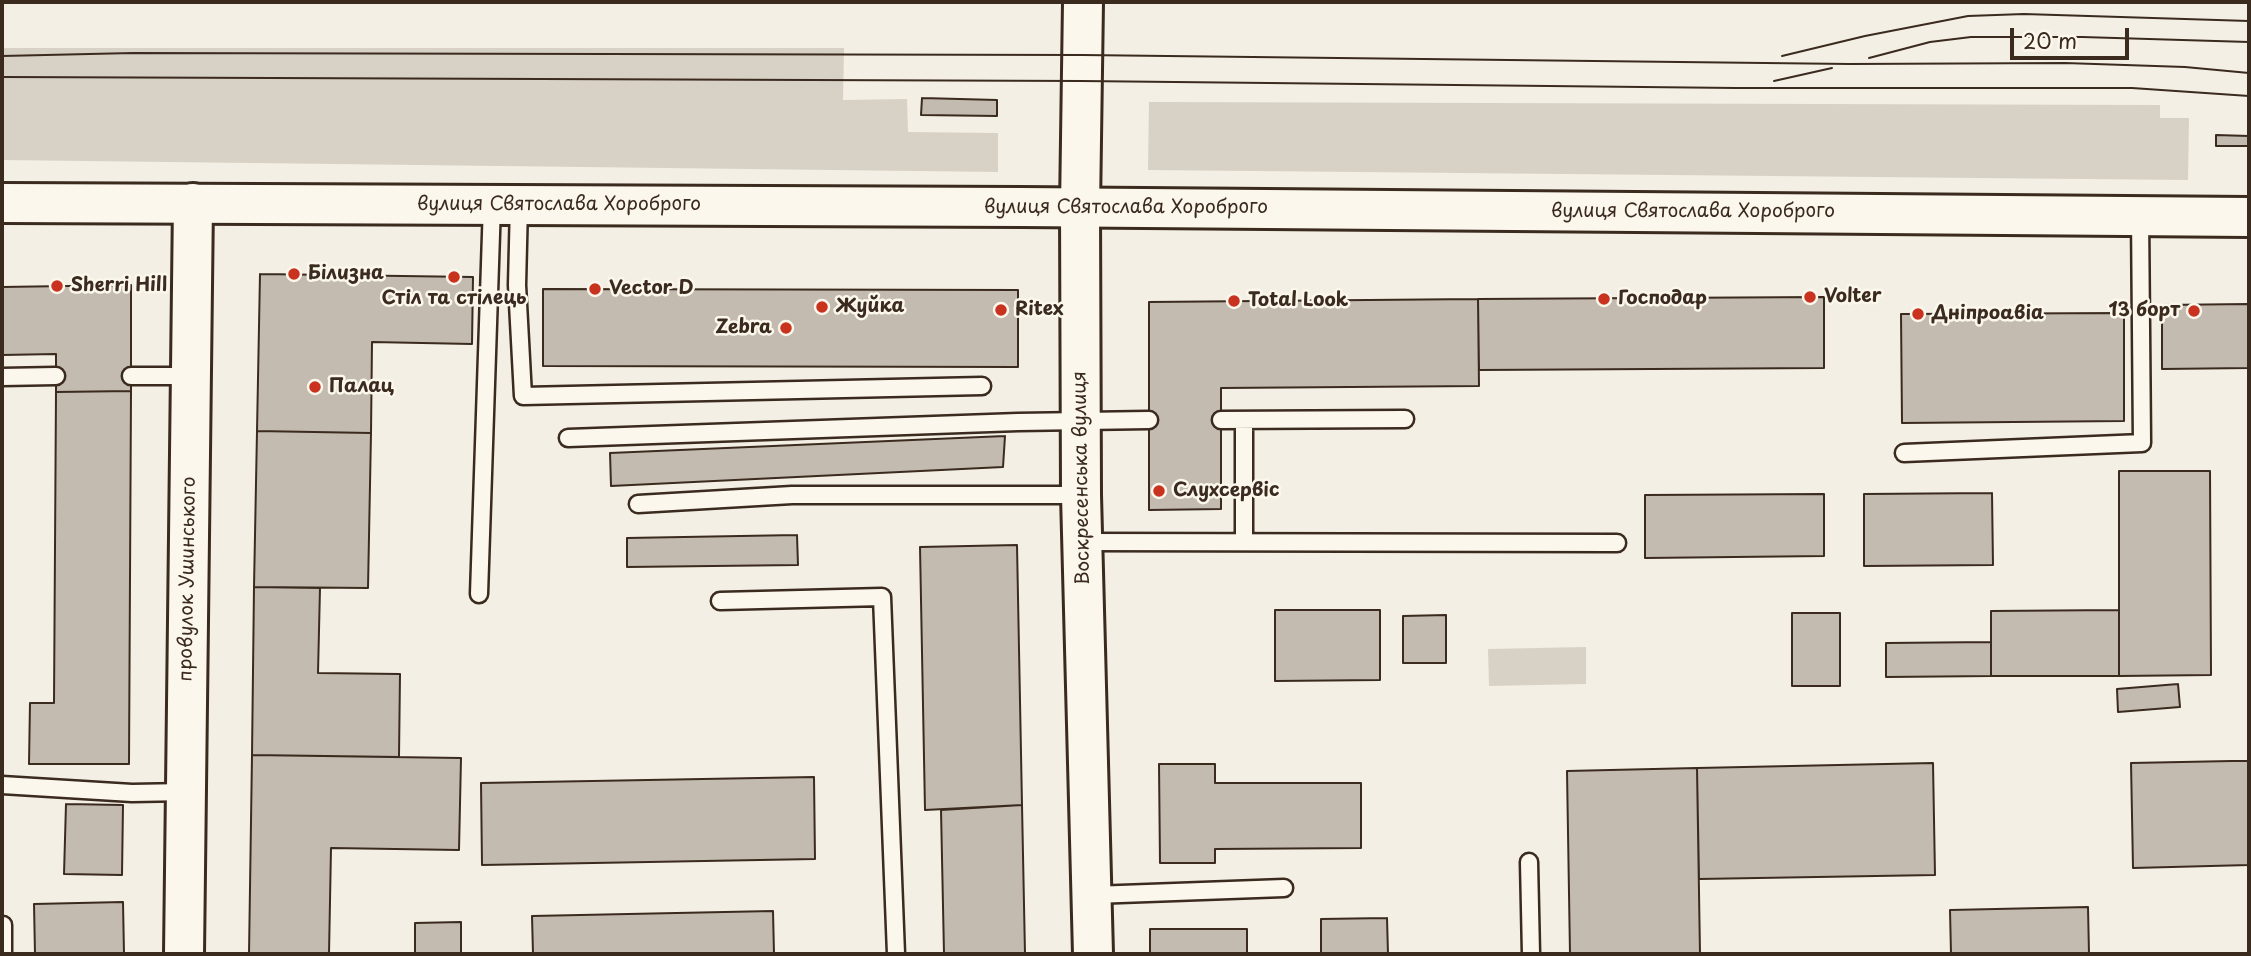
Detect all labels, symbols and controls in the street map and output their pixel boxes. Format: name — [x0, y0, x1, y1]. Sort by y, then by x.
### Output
scale bar — [2013, 14, 2132, 58]
text: 20 m — [2023, 24, 2077, 56]
street label: вулиця Святослава Хороброго — [417, 194, 701, 216]
street label: вулиця Святослава Хороброго — [984, 197, 1268, 219]
street label: вулиця Святослава Хороброго — [1551, 201, 1835, 223]
place label: Білизна — [308, 263, 384, 285]
marker: Білизна — [286, 266, 302, 282]
marker: Стіл та стілець — [446, 269, 462, 285]
place label: Sherri Hill — [71, 275, 167, 297]
marker: Sherri Hill — [49, 278, 65, 294]
place label: Vector D — [609, 278, 694, 300]
marker: Vector D — [587, 281, 603, 297]
place label: Volter — [1824, 286, 1881, 308]
place label: Стіл та стілець — [381, 288, 527, 310]
place label: Господар — [1618, 288, 1707, 310]
marker: Volter — [1802, 289, 1818, 305]
place label: Total Look — [1248, 290, 1348, 312]
marker: Господар — [1596, 291, 1612, 307]
marker: Total Look — [1226, 293, 1242, 309]
place label: Жуйка — [836, 296, 904, 318]
marker: Жуйка — [814, 299, 830, 315]
place label: Ritex — [1015, 299, 1064, 321]
place label: 13 борт — [2108, 300, 2180, 322]
marker: Ritex — [993, 302, 1009, 318]
place label: Дніпроавіа — [1932, 303, 2044, 325]
marker: 13 борт — [2186, 303, 2202, 319]
marker: Дніпроавіа — [1910, 306, 1926, 322]
place label: Zebra — [716, 317, 772, 339]
marker: Zebra — [778, 320, 794, 336]
street label: Воскресенська вулиця — [1069, 371, 1095, 585]
place label: Палац — [329, 376, 394, 398]
marker: Палац — [307, 379, 323, 395]
street label: провулок Ушинського — [175, 476, 201, 682]
place label: Слухсервіс — [1173, 480, 1279, 502]
marker: Слухсервіс — [1151, 483, 1167, 499]

